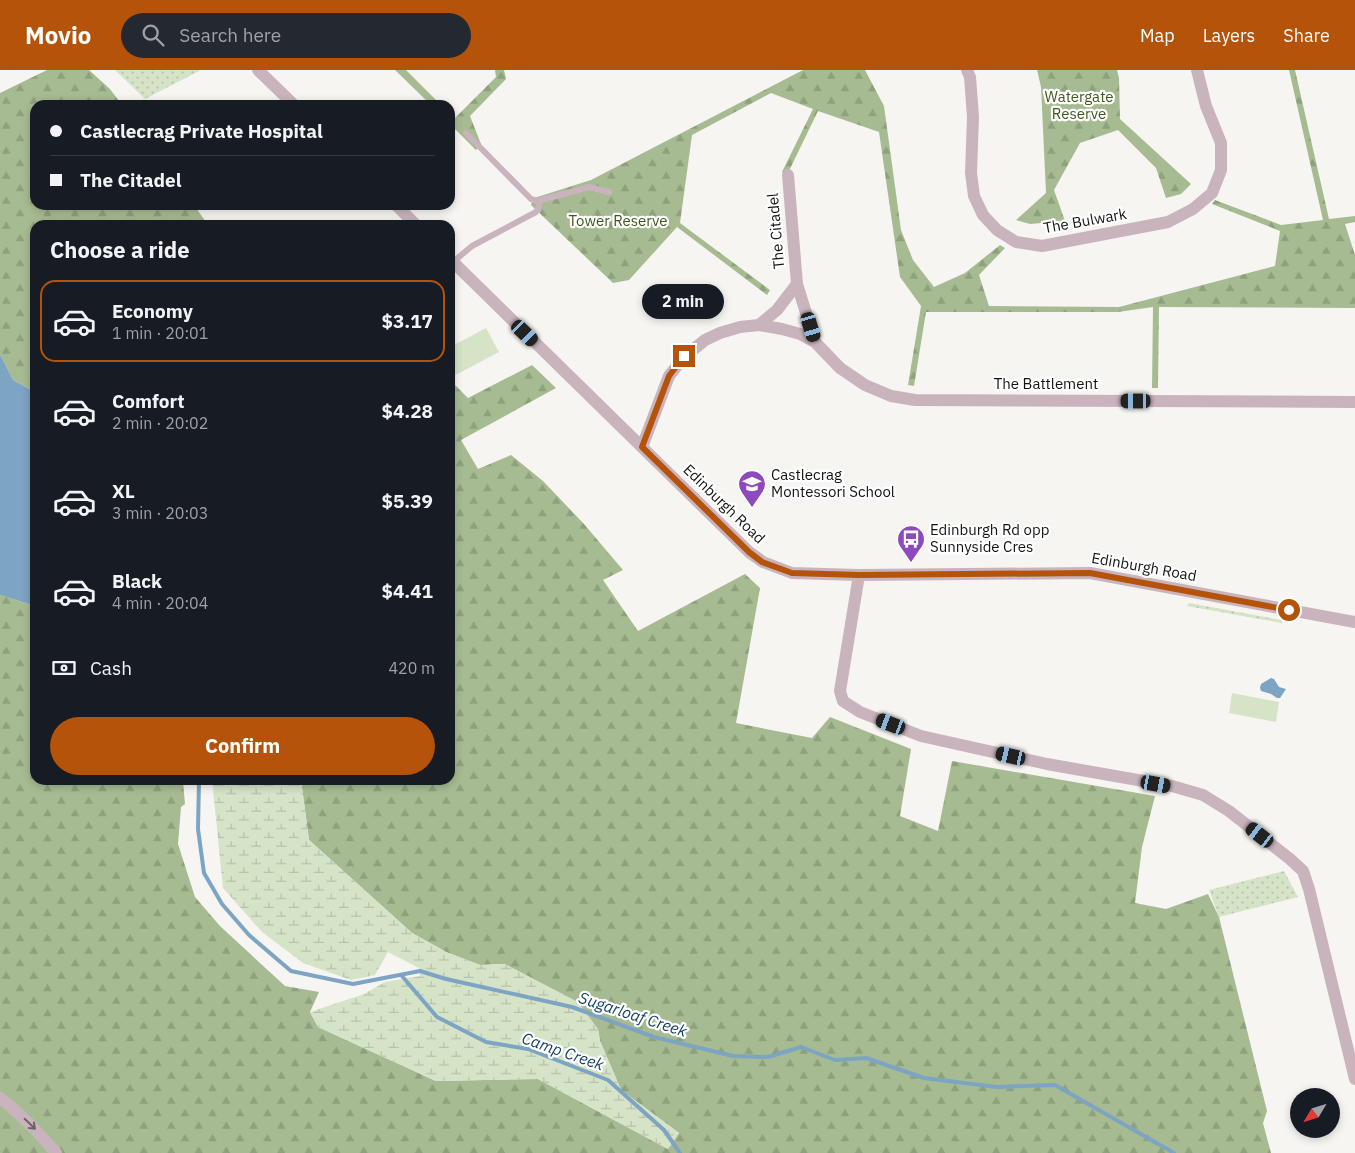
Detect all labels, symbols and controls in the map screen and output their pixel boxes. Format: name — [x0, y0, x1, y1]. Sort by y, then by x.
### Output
search box — [121, 13, 471, 58]
text: Movio — [25, 19, 91, 51]
icon: search — [139, 21, 167, 49]
text: Search here — [179, 23, 281, 47]
text: Map — [1140, 24, 1175, 47]
text: Layers — [1203, 24, 1255, 47]
text: Share — [1283, 24, 1330, 47]
park label: Watergate Reserve — [1044, 87, 1114, 123]
text: Castlecrag Private Hospital — [80, 119, 323, 143]
text: The Citadel — [80, 168, 181, 192]
street label: The Citadel — [763, 192, 788, 270]
street label: The Bulwark — [1042, 204, 1128, 237]
park label: Tower Reserve — [569, 211, 667, 230]
text: Choose a ride — [50, 235, 190, 264]
callout: 2 min — [643, 284, 725, 318]
text: 2 min — [662, 291, 704, 311]
icon: car — [52, 299, 97, 344]
text: Economy — [112, 299, 193, 323]
text: $3.17 — [381, 309, 433, 333]
car — [799, 310, 822, 344]
car — [508, 317, 541, 349]
text: 1 min · 20:01 — [112, 323, 208, 343]
route end — [673, 345, 695, 367]
street label: The Battlement — [994, 374, 1098, 393]
icon: car — [52, 389, 97, 434]
text: Comfort — [112, 389, 185, 413]
car — [1121, 394, 1151, 409]
text: $4.28 — [381, 399, 433, 423]
text: 2 min · 20:02 — [112, 413, 208, 433]
street label: Edinburgh Road — [679, 460, 769, 547]
place label: Castlecrag Montessori School — [771, 465, 895, 501]
school or university icon: Castlecrag Montessori School — [737, 469, 767, 508]
icon: car — [52, 479, 97, 524]
text: XL — [112, 479, 135, 503]
text: $5.39 — [381, 489, 433, 513]
text: 3 min · 20:03 — [112, 503, 208, 523]
place label: Edinburgh Rd opp Sunnyside Cres — [930, 520, 1049, 556]
bus stop icon: Edinburgh Rd opp Sunnyside Cres — [896, 524, 926, 563]
street label: Edinburgh Road — [1090, 548, 1198, 585]
icon: car — [52, 569, 97, 614]
text: Black — [112, 569, 162, 593]
text: $4.41 — [381, 579, 433, 603]
text: 4 min · 20:04 — [112, 593, 208, 613]
route start — [1278, 599, 1300, 621]
icon: cash — [50, 654, 78, 682]
text: Cash — [90, 656, 132, 680]
text: 420 m — [388, 658, 435, 678]
car — [874, 712, 907, 736]
button: Confirm — [50, 717, 435, 775]
car — [994, 745, 1027, 767]
car — [1139, 774, 1172, 794]
car — [1243, 820, 1276, 850]
water label: Sugarloaf Creek — [576, 987, 690, 1041]
water label: Camp Creek — [519, 1028, 607, 1075]
north arrow — [1290, 1088, 1340, 1138]
map controls — [1290, 1088, 1340, 1138]
one-way arrow — [23, 1118, 36, 1130]

